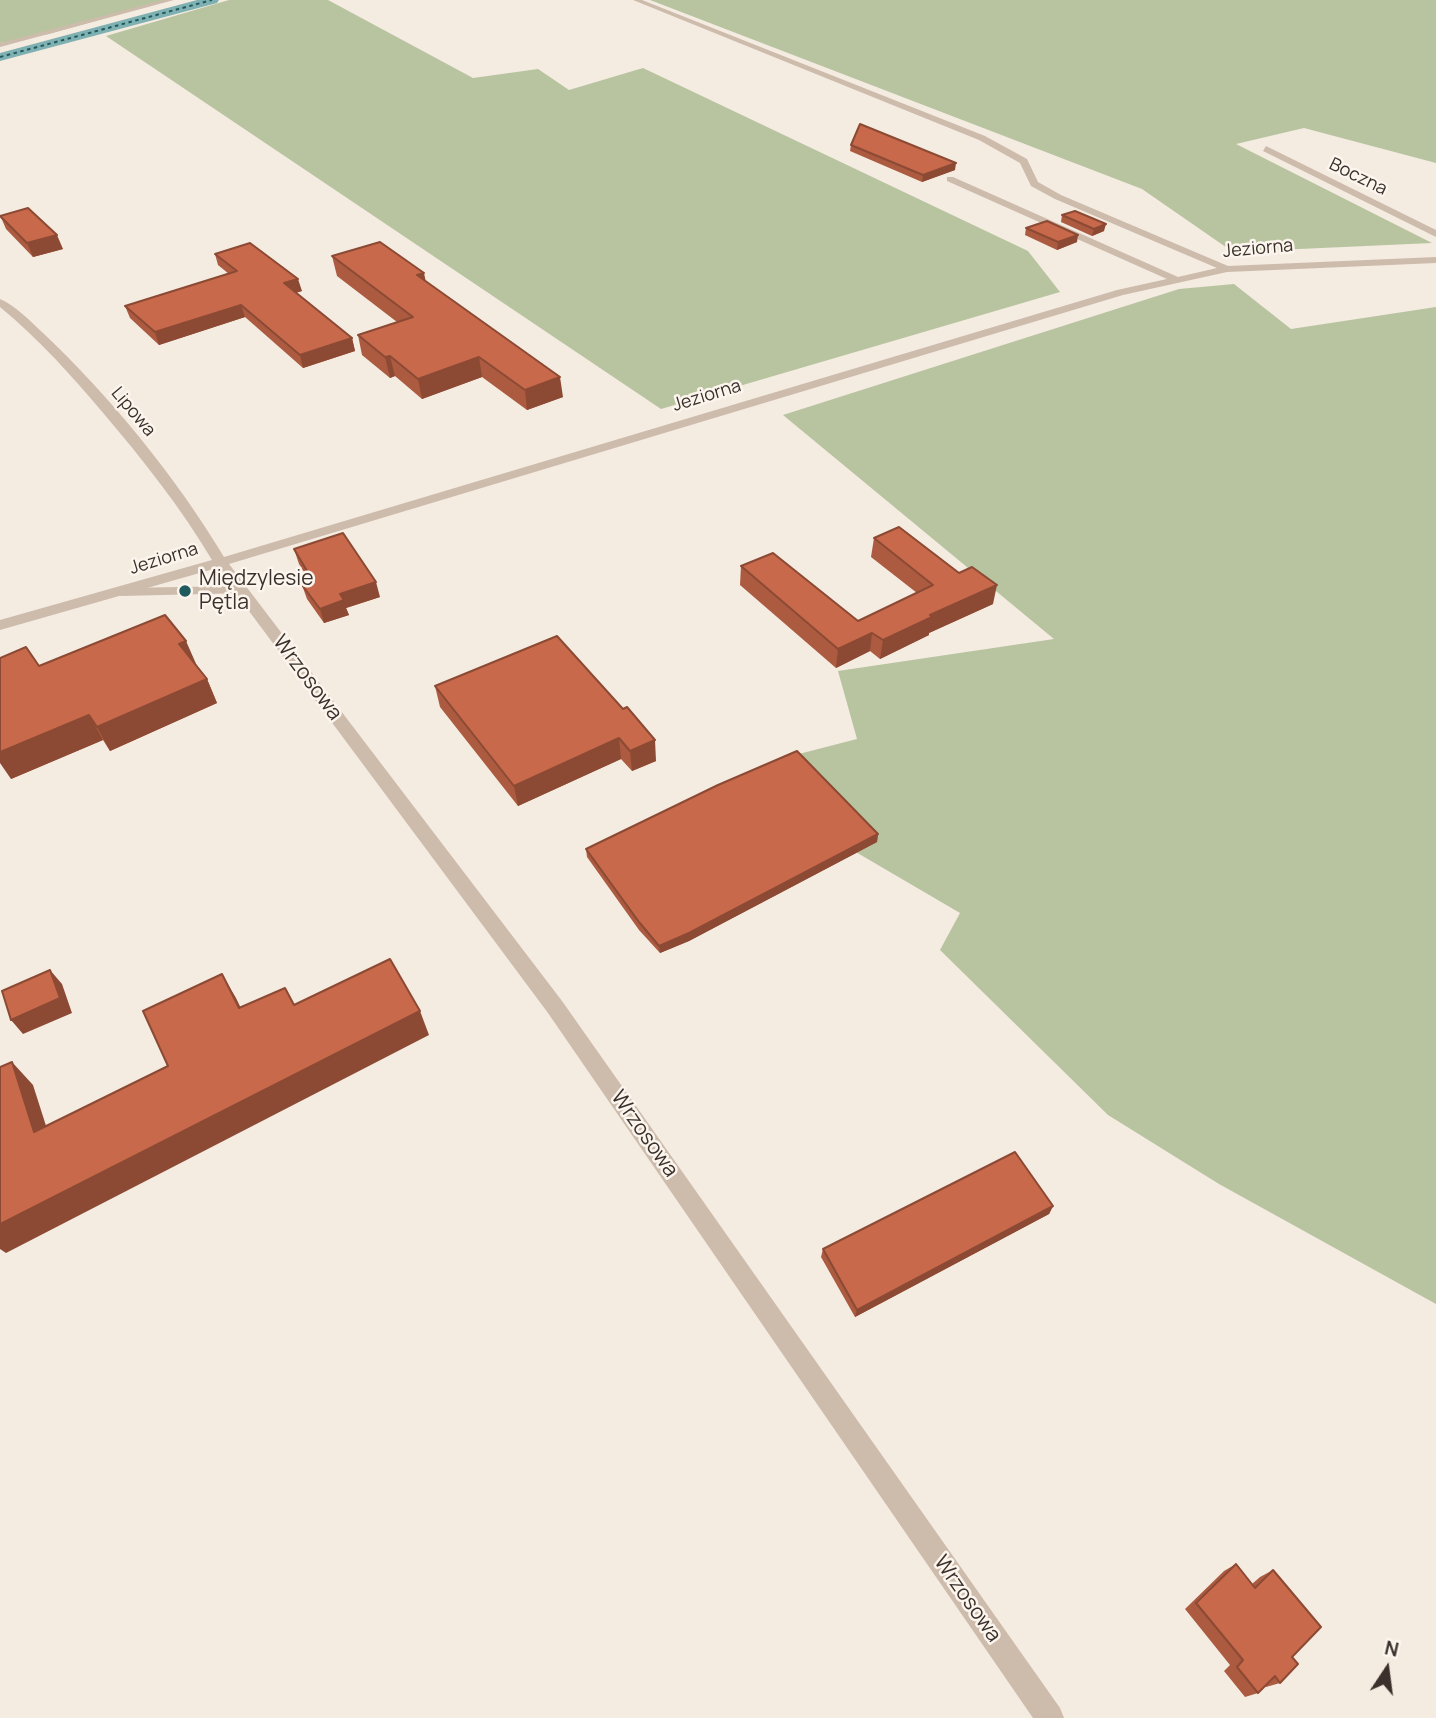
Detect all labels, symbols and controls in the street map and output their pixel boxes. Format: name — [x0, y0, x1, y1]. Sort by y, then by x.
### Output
street label: Boczna — [1325, 154, 1391, 200]
street label: Jeziorna — [1222, 235, 1294, 263]
street label: Jeziorna — [670, 375, 744, 417]
street label: Lipowa — [106, 383, 160, 441]
street label: Jeziorna — [127, 538, 201, 580]
place label: Międzylesie Pętla — [199, 566, 313, 616]
marker: Międzylesie Pętla — [177, 583, 193, 599]
street label: Wrzosowa — [267, 630, 347, 726]
street label: Wrzosowa — [605, 1086, 683, 1182]
street label: Wrzosowa — [928, 1551, 1006, 1647]
north arrow — [1352, 1634, 1422, 1704]
text: N — [1382, 1634, 1401, 1663]

